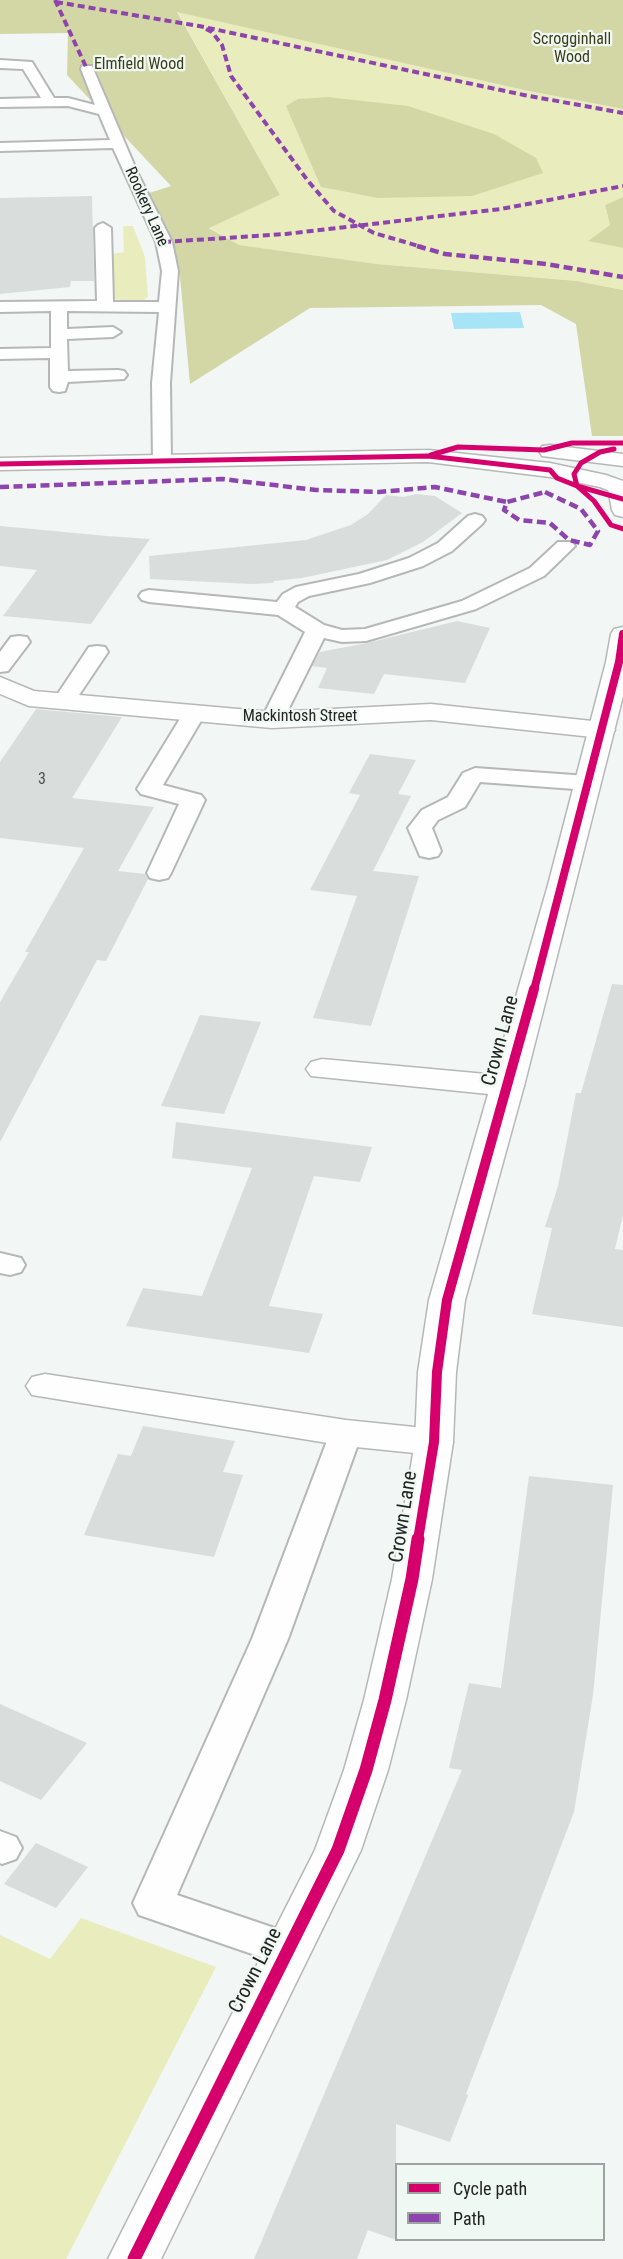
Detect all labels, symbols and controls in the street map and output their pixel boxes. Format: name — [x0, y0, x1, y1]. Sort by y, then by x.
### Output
park label: Scrogginhall Wood — [533, 30, 611, 68]
park label: Elmfield Wood — [94, 55, 184, 75]
street label: Rookery Lane — [120, 164, 172, 250]
street label: Mackintosh Street — [243, 707, 357, 727]
house number: 3 — [38, 770, 46, 790]
street label: Crown Lane — [477, 993, 525, 1089]
street label: Crown Lane — [385, 1469, 423, 1565]
street label: Crown Lane — [224, 1924, 288, 2018]
legend — [395, 2163, 605, 2241]
text: Cycle path — [453, 2178, 527, 2199]
text: Path — [453, 2208, 486, 2229]

